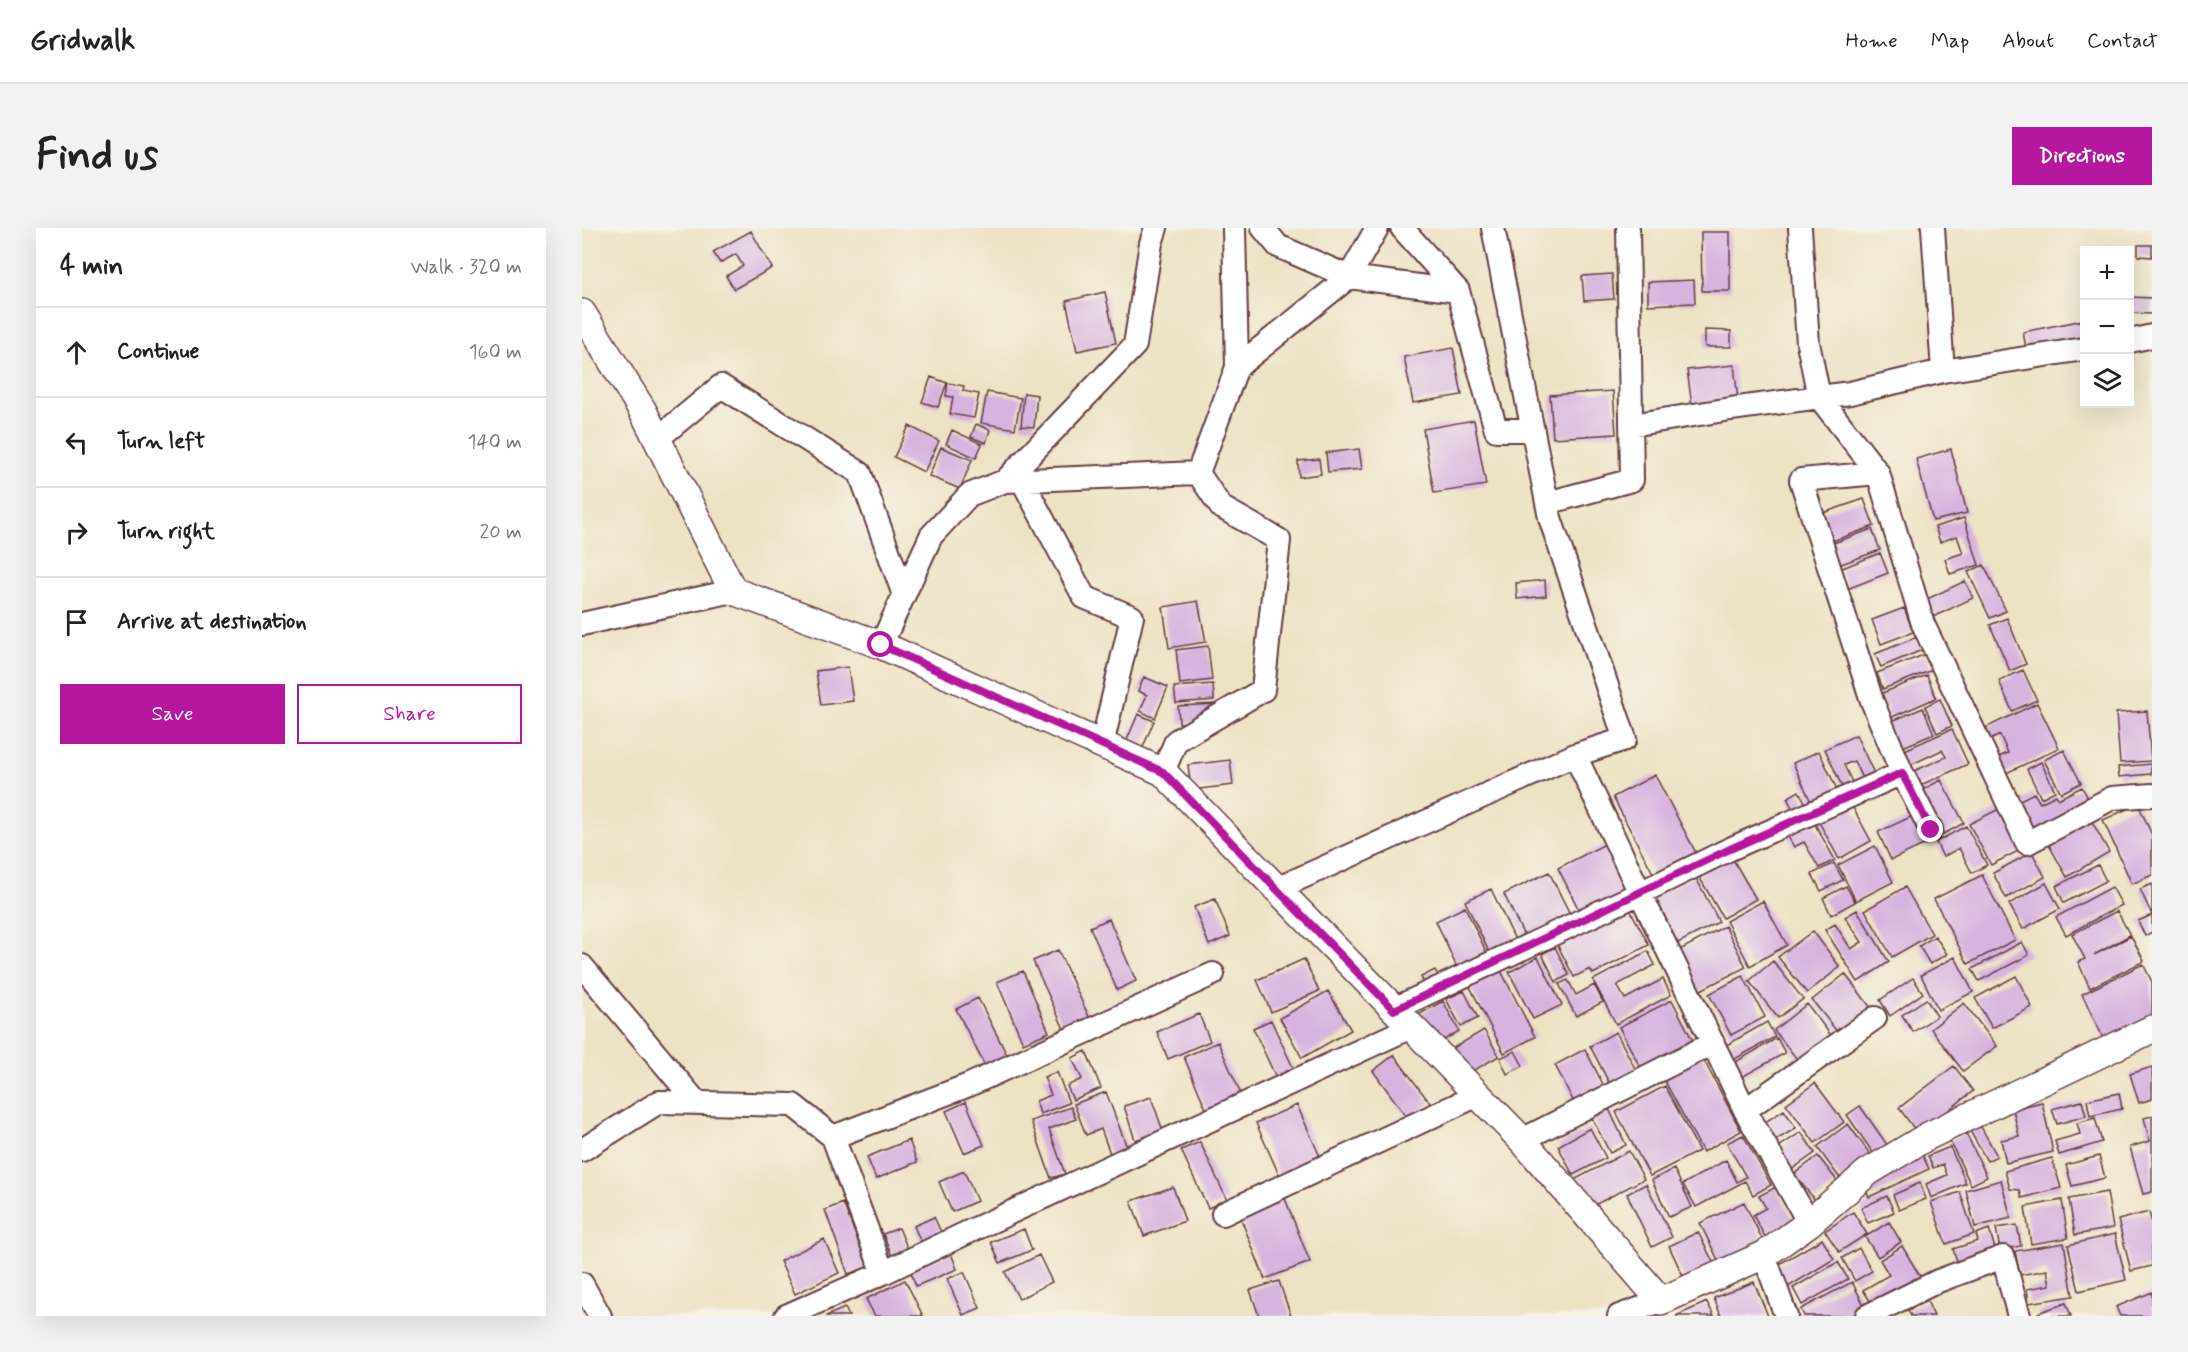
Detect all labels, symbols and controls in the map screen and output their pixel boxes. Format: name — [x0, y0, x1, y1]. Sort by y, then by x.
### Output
text: Gridwalk — [30, 23, 135, 60]
text: Home — [1846, 27, 1898, 55]
text: Map — [1931, 27, 1969, 55]
text: About — [2002, 27, 2054, 55]
text: Contact — [2087, 27, 2158, 55]
button: Directions — [2012, 127, 2152, 185]
text: Find us — [36, 129, 158, 184]
map controls — [2080, 246, 2134, 408]
button: + — [2080, 246, 2134, 300]
text: 4 min — [60, 250, 123, 284]
text: Walk · 320 m — [410, 254, 522, 281]
button: − — [2080, 300, 2134, 354]
icon: ahead — [60, 336, 93, 369]
text: Continue — [117, 338, 199, 366]
text: 160 m — [469, 339, 522, 366]
button: layers — [2080, 354, 2134, 408]
icon: left — [60, 426, 93, 459]
text: Turn left — [117, 428, 205, 456]
text: 140 m — [468, 429, 522, 456]
icon: right — [60, 516, 93, 549]
text: Turn right — [117, 518, 215, 546]
text: 20 m — [479, 519, 522, 546]
icon: arrive — [60, 606, 93, 639]
text: Arrive at destination — [117, 608, 307, 636]
route start — [867, 631, 893, 657]
button: Save — [60, 684, 285, 744]
button: Share — [297, 684, 522, 744]
route end — [1917, 816, 1943, 842]

